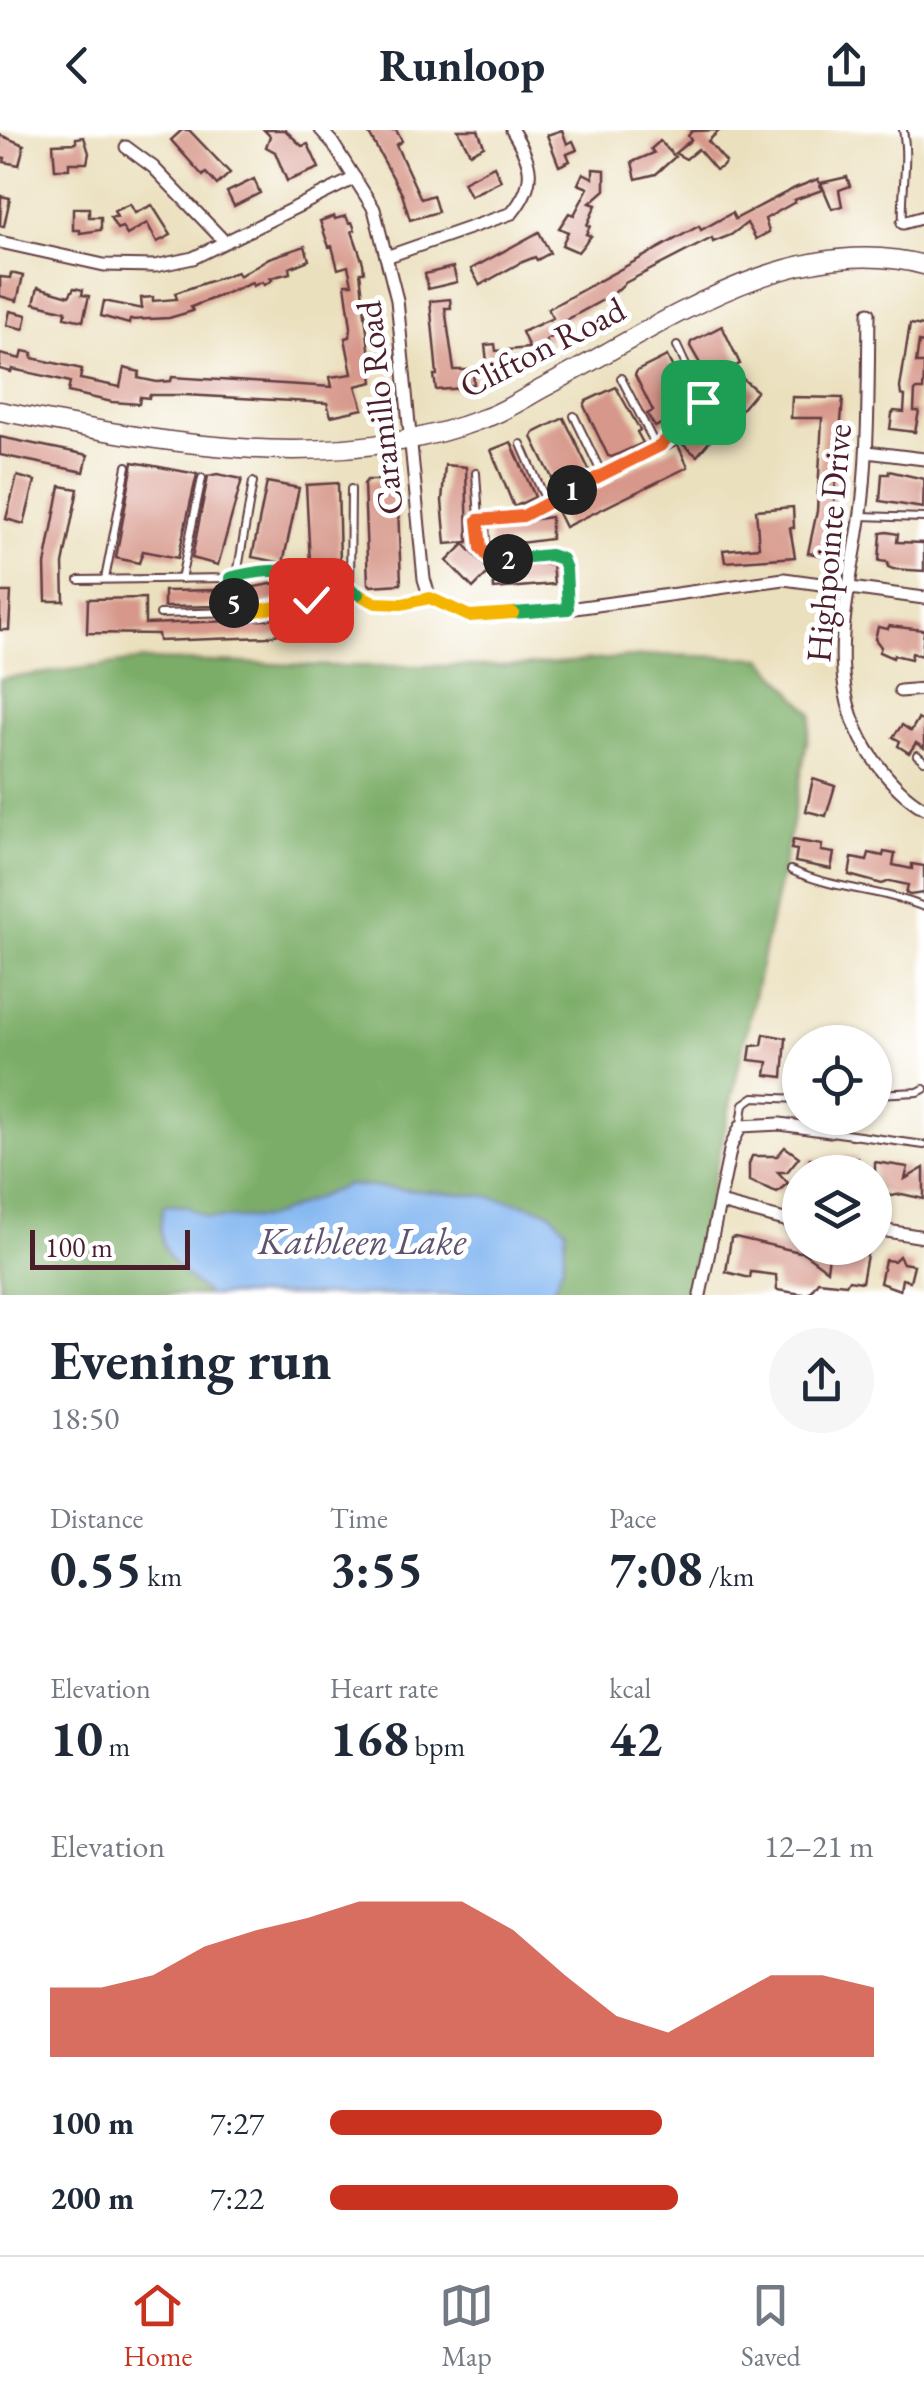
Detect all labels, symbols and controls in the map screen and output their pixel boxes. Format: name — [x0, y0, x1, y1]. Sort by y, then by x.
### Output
text: Runloop — [379, 36, 545, 94]
icon: back — [50, 38, 105, 93]
icon: share — [819, 38, 874, 93]
street label: Clifton Road — [452, 286, 633, 408]
street label: Caramillo Road — [345, 299, 413, 517]
pin — [661, 360, 746, 445]
icon: arrive — [676, 375, 731, 430]
street label: Highpointe Drive — [795, 422, 861, 664]
pin: 1 — [547, 465, 597, 515]
text: 1 — [565, 472, 579, 508]
pin: 2 — [483, 534, 533, 584]
text: 2 — [501, 541, 515, 577]
pin — [269, 558, 354, 643]
icon: check — [284, 573, 339, 628]
pin: 5 — [209, 578, 259, 628]
text: 5 — [227, 585, 241, 621]
map controls — [782, 1025, 892, 1265]
button: locate — [782, 1025, 892, 1135]
button: layers — [782, 1155, 892, 1265]
water label: Kathleen Lake — [257, 1216, 467, 1265]
scale bar — [30, 1225, 190, 1270]
text: 100 m — [45, 1229, 113, 1265]
text: Evening run — [50, 1324, 332, 1395]
button: share — [769, 1328, 874, 1433]
text: 18:50 — [50, 1397, 119, 1439]
text: Distance — [50, 1500, 144, 1536]
text: Time — [330, 1500, 388, 1536]
text: Pace — [609, 1500, 656, 1536]
text: 0.55 — [50, 1536, 142, 1601]
text: 3:55 — [330, 1536, 423, 1601]
text: 7:08 — [609, 1536, 703, 1601]
text: km — [142, 1558, 182, 1594]
text: /km — [703, 1558, 754, 1594]
text: Elevation — [50, 1670, 151, 1706]
text: Heart rate — [330, 1670, 438, 1706]
text: kcal — [609, 1670, 651, 1706]
text: 10 — [50, 1706, 103, 1771]
text: 168 — [330, 1706, 409, 1771]
text: 42 — [609, 1706, 662, 1771]
text: m — [103, 1728, 130, 1764]
text: bpm — [409, 1728, 465, 1764]
text: Elevation — [50, 1825, 165, 1867]
text: 12–21 m — [764, 1825, 874, 1867]
text: 100 m — [50, 2102, 134, 2144]
text: 7:27 — [210, 2102, 264, 2144]
text: 200 m — [50, 2177, 134, 2219]
text: 7:22 — [210, 2177, 264, 2219]
tab: Home — [123, 2278, 193, 2374]
tab: Map — [439, 2278, 494, 2374]
tab: Saved — [741, 2278, 801, 2374]

